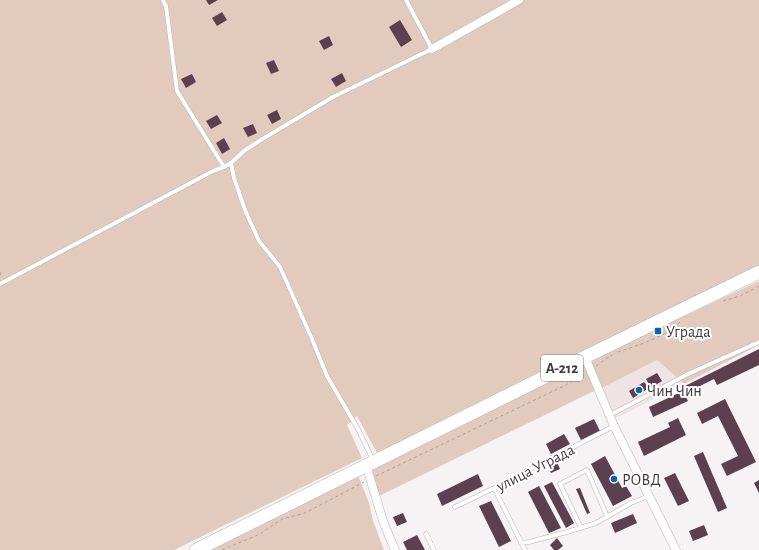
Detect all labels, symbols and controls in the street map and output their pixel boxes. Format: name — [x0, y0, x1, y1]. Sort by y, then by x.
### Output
place label: Уграда — [666, 324, 711, 340]
marker: Уграда — [653, 326, 663, 336]
road number: А-212 — [541, 355, 583, 381]
place label: Чин Чин — [647, 383, 702, 399]
marker: Чин Чин — [634, 385, 644, 395]
street label: улица Уграда — [493, 441, 578, 496]
place label: РОВД — [622, 472, 661, 488]
marker: РОВД — [609, 474, 619, 484]

